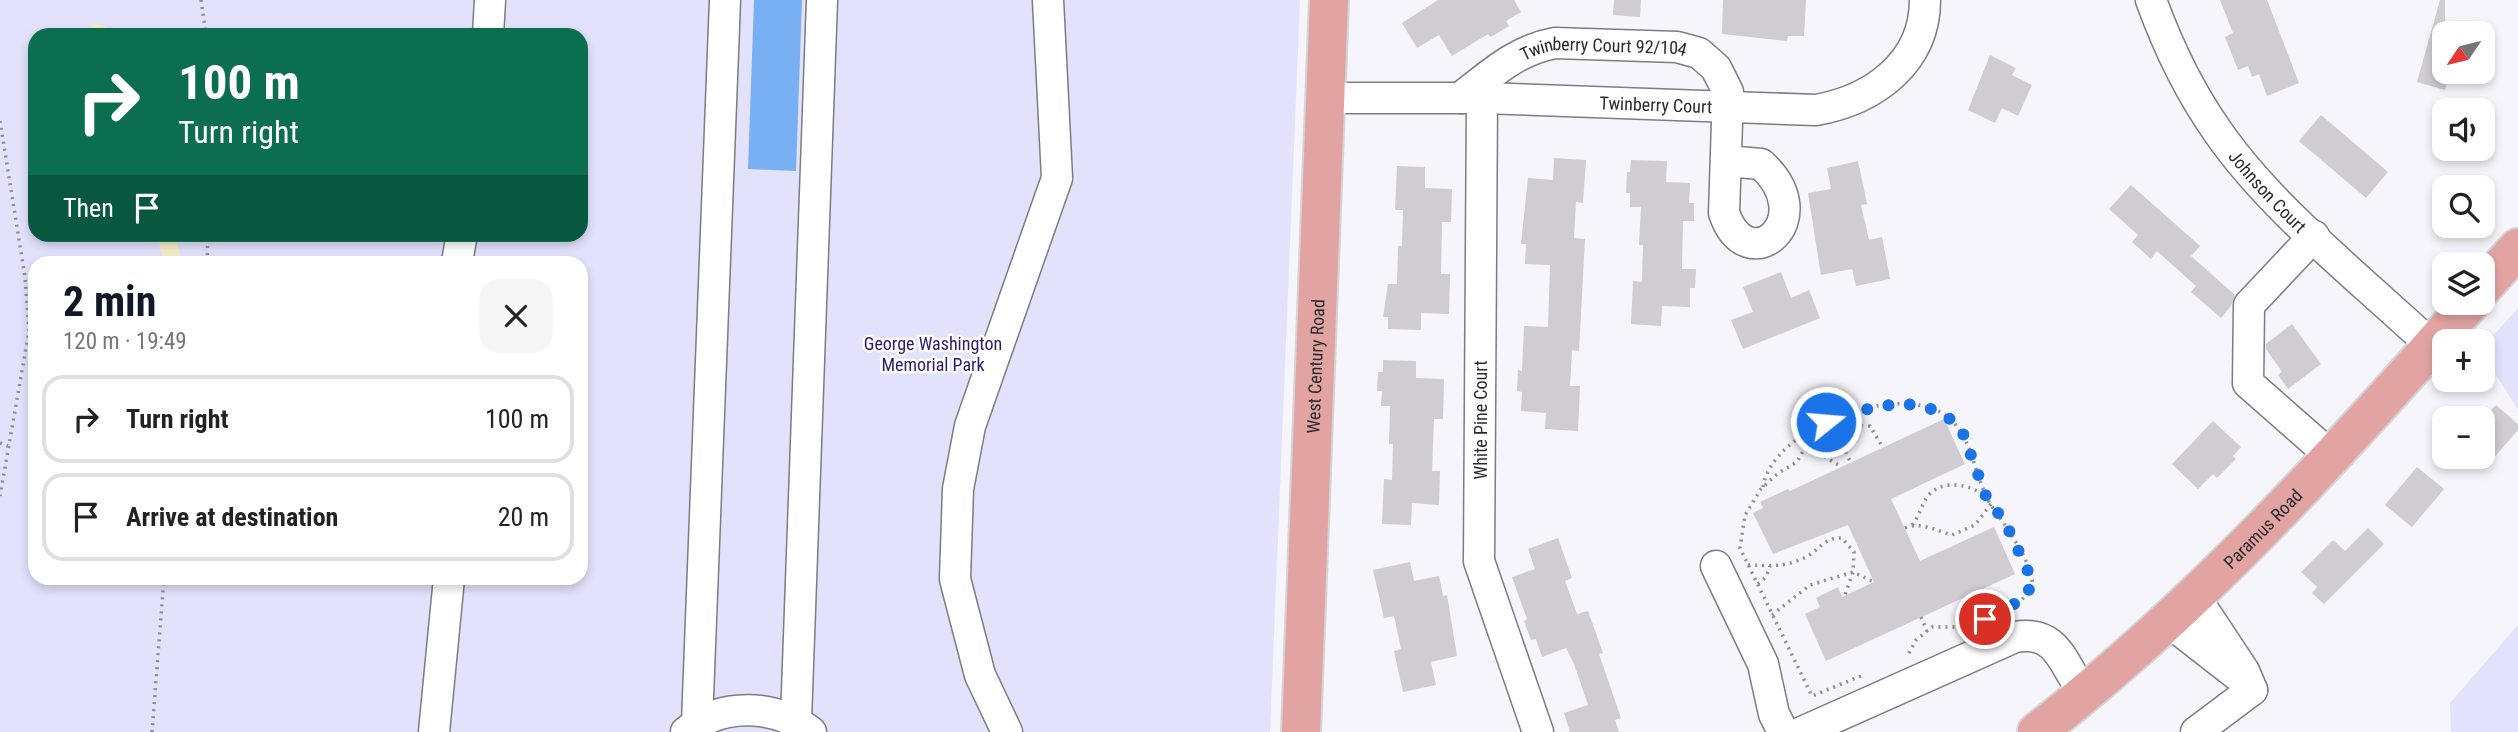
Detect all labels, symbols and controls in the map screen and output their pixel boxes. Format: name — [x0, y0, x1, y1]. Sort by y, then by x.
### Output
north arrow — [2432, 21, 2496, 84]
map controls — [2432, 21, 2495, 469]
street label: Twinberry Court 92/104 — [1516, 32, 1689, 64]
text: 100 m — [178, 54, 300, 111]
icon: right — [63, 56, 154, 147]
street label: Twinberry Court — [1599, 92, 1713, 117]
button: sound — [2432, 98, 2495, 161]
text: Turn right — [178, 113, 299, 151]
street label: Johnson Court — [2225, 146, 2311, 237]
button: search — [2432, 175, 2495, 238]
icon: arrive — [128, 189, 166, 227]
text: Then — [63, 193, 114, 223]
button: layers — [2432, 252, 2495, 315]
text: 2 min — [63, 277, 156, 326]
button: close — [479, 279, 553, 353]
street label: West Century Road — [1302, 299, 1328, 434]
text: 120 m · 19:49 — [63, 328, 187, 355]
button: + — [2432, 329, 2495, 392]
park label: George Washington Memorial Park — [864, 333, 1002, 375]
street label: White Pine Court — [1470, 360, 1491, 480]
position arrow — [1789, 385, 1863, 459]
icon: right — [67, 400, 105, 438]
text: Turn right — [126, 404, 228, 434]
text: 100 m — [485, 404, 549, 434]
button: − — [2432, 406, 2495, 469]
street label: Paramus Road — [2219, 484, 2306, 573]
icon: arrive — [67, 498, 105, 536]
text: Arrive at destination — [126, 502, 338, 532]
text: 20 m — [498, 502, 549, 532]
pin — [1955, 589, 2015, 649]
icon: arrive — [1966, 600, 2004, 638]

